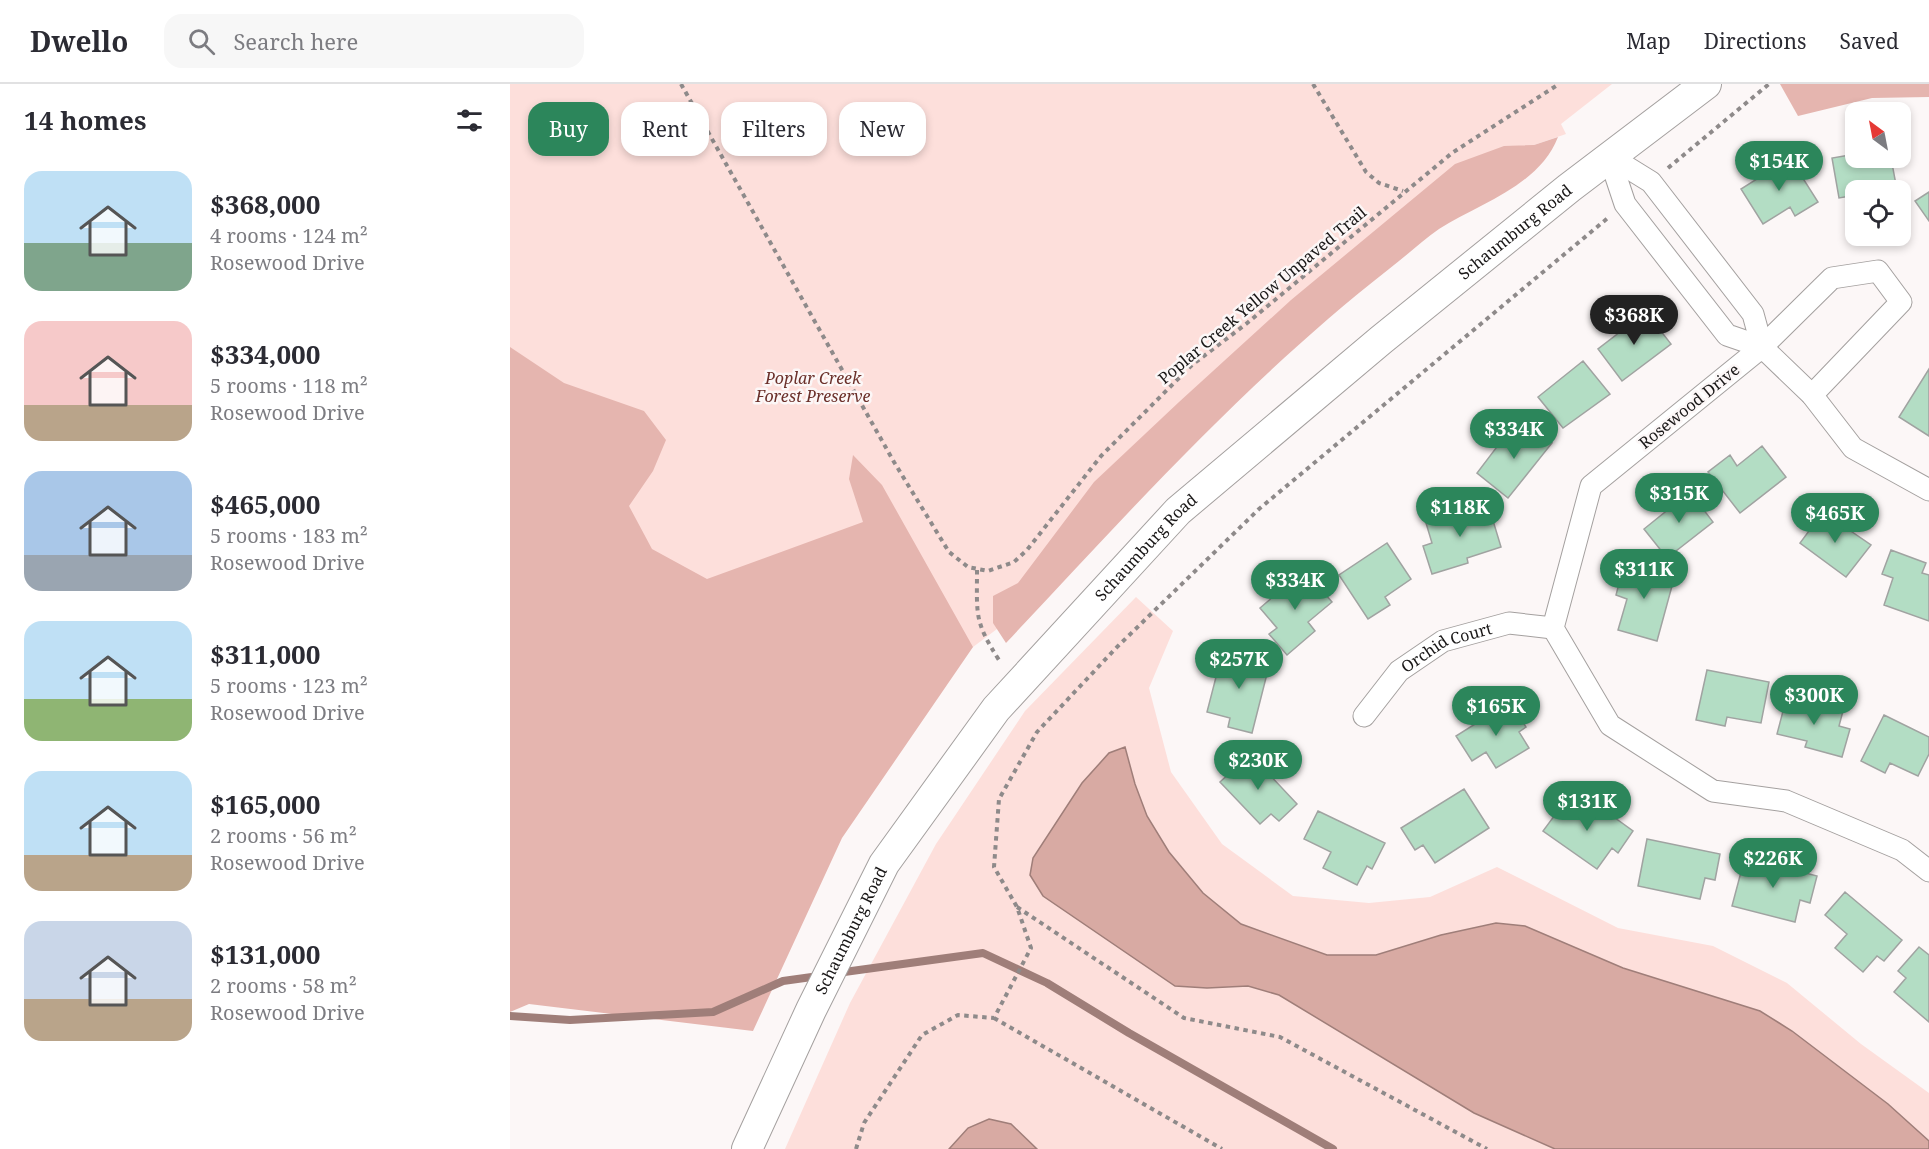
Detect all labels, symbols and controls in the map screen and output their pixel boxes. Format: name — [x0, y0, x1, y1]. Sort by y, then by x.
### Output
search box — [164, 14, 584, 68]
text: Dwello — [30, 22, 128, 60]
icon: search — [185, 25, 218, 58]
text: Search here — [233, 26, 358, 56]
text: Map — [1626, 27, 1671, 55]
text: Directions — [1704, 27, 1806, 55]
text: Saved — [1839, 27, 1899, 55]
text: 14 homes — [24, 102, 146, 138]
chip: Buy — [528, 102, 609, 156]
chip: Rent — [621, 102, 709, 156]
chip: Filters — [721, 102, 827, 156]
chip: New — [839, 102, 926, 156]
north arrow — [1845, 102, 1911, 168]
map controls — [1845, 102, 1911, 246]
icon: filters — [453, 104, 486, 137]
pin: $154K — [1737, 141, 1821, 192]
text: $154K — [1749, 147, 1809, 174]
street label: Schaumburg Road — [1454, 179, 1576, 284]
button: locate — [1845, 180, 1911, 246]
text: $368,000 — [210, 186, 320, 222]
icon: home — [72, 195, 144, 267]
street label: Poplar Creek Yellow Unpaved Trail — [1153, 201, 1371, 389]
text: 4 rooms · 124 m² — [210, 222, 368, 249]
text: Rosewood Drive — [210, 249, 365, 276]
pin: $368K — [1592, 295, 1676, 346]
text: $368K — [1604, 301, 1664, 328]
text: $334,000 — [210, 336, 320, 372]
icon: home — [72, 345, 144, 417]
street label: Rosewood Drive — [1634, 358, 1744, 454]
park label: Poplar Creek Forest Preserve — [755, 367, 870, 407]
text: 5 rooms · 118 m² — [210, 372, 368, 399]
text: Rosewood Drive — [210, 399, 365, 426]
pin: $334K — [1472, 409, 1556, 460]
text: $334K — [1484, 415, 1544, 442]
pin: $315K — [1637, 473, 1721, 524]
text: $315K — [1649, 479, 1709, 506]
text: $465,000 — [210, 486, 320, 522]
pin: $118K — [1418, 487, 1502, 538]
street label: Schaumburg Road — [1090, 489, 1202, 606]
text: $118K — [1430, 493, 1490, 520]
pin: $465K — [1793, 493, 1877, 544]
icon: home — [72, 495, 144, 567]
text: $465K — [1805, 499, 1865, 526]
text: 5 rooms · 183 m² — [210, 522, 368, 549]
text: Rosewood Drive — [210, 549, 365, 576]
pin: $311K — [1602, 549, 1686, 600]
text: $311K — [1614, 555, 1674, 582]
pin: $334K — [1253, 560, 1337, 611]
text: $334K — [1265, 566, 1325, 593]
street label: Orchid Court — [1397, 617, 1495, 678]
text: $311,000 — [210, 636, 320, 672]
pin: $257K — [1197, 639, 1281, 690]
icon: home — [72, 645, 144, 717]
text: $257K — [1209, 645, 1269, 672]
text: 5 rooms · 123 m² — [210, 672, 368, 699]
pin: $300K — [1772, 675, 1856, 726]
text: $300K — [1784, 681, 1844, 708]
pin: $165K — [1454, 686, 1538, 737]
text: $165K — [1466, 692, 1526, 719]
text: Rosewood Drive — [210, 699, 365, 726]
pin: $230K — [1216, 740, 1300, 791]
text: $230K — [1228, 746, 1288, 773]
pin: $131K — [1545, 781, 1629, 832]
text: $165,000 — [210, 786, 320, 822]
text: $131K — [1557, 787, 1617, 814]
icon: home — [72, 795, 144, 867]
text: 2 rooms · 56 m² — [210, 822, 357, 849]
pin: $226K — [1731, 838, 1815, 889]
text: $226K — [1743, 844, 1803, 871]
text: Rosewood Drive — [210, 849, 365, 876]
street label: Schaumburg Road — [810, 863, 892, 998]
text: $131,000 — [210, 936, 320, 972]
icon: home — [72, 945, 144, 1017]
text: 2 rooms · 58 m² — [210, 972, 357, 999]
text: Rosewood Drive — [210, 999, 365, 1026]

